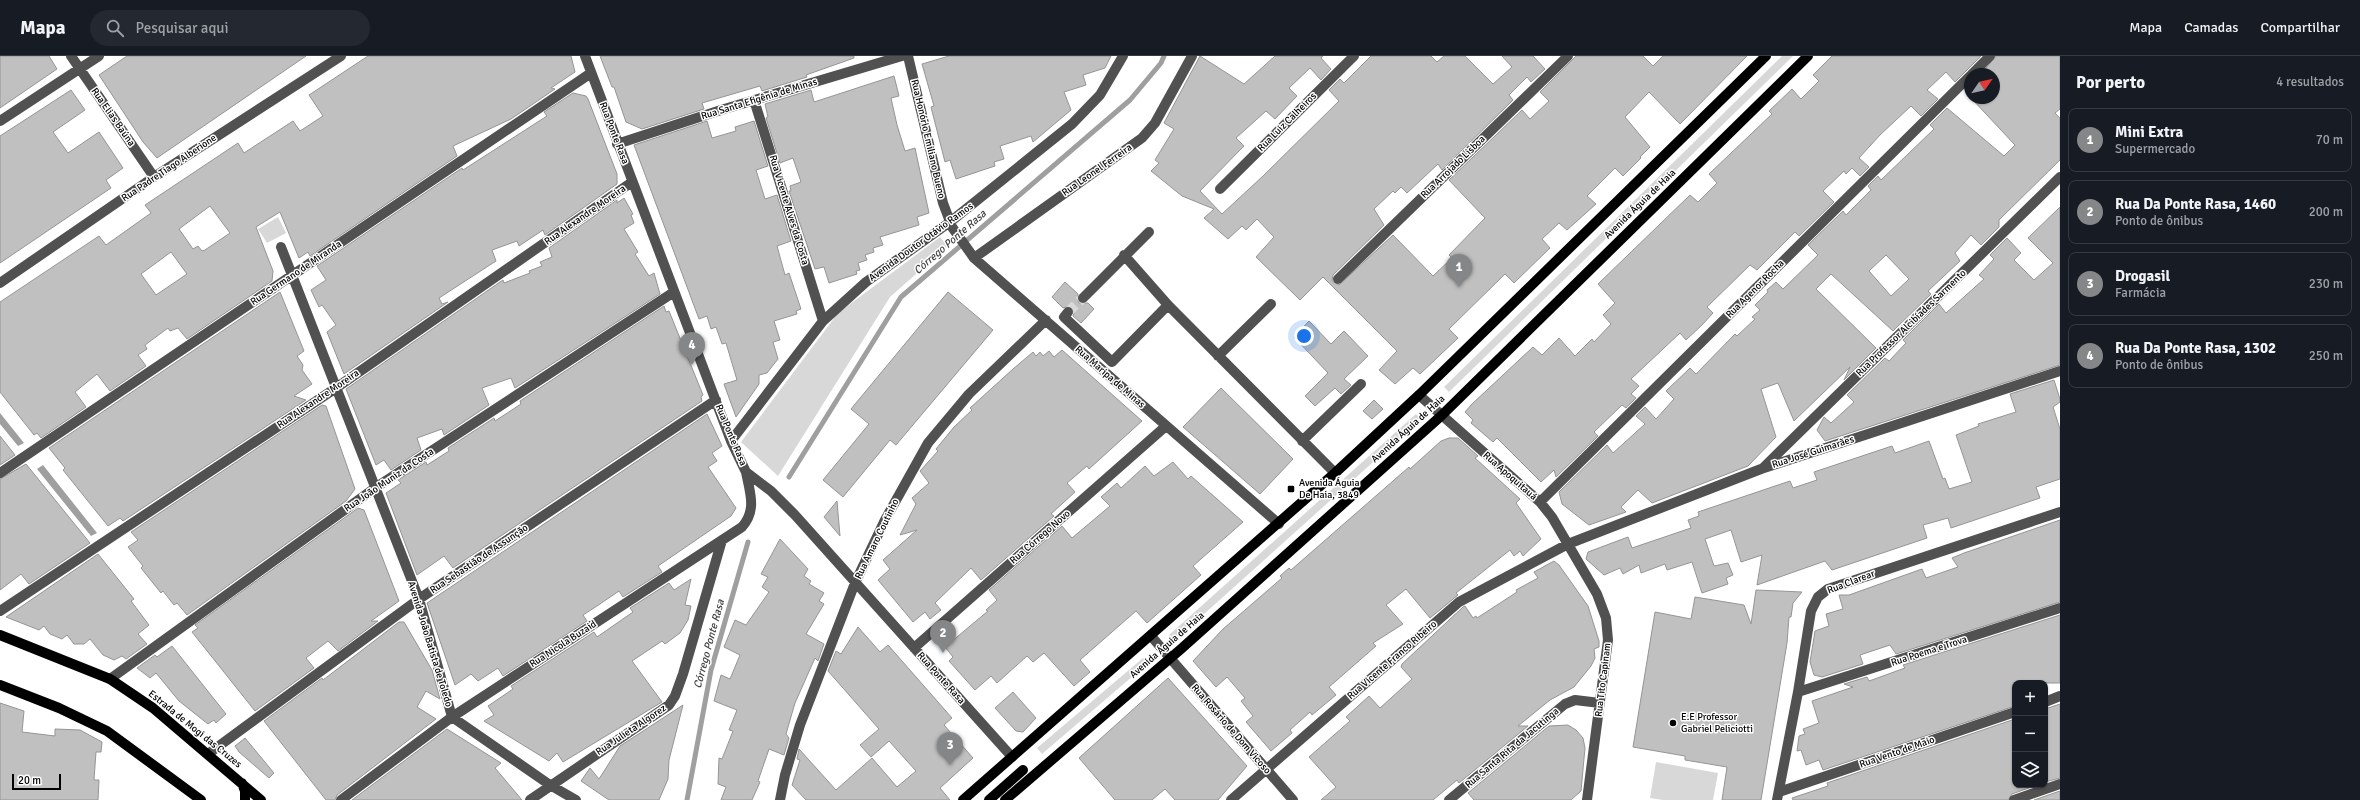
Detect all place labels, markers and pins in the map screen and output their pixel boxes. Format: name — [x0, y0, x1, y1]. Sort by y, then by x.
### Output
pin: 1 — [1446, 254, 1472, 287]
pin: 4 — [679, 332, 705, 365]
place label: Avenida Águia De Haia, 3849 — [1299, 476, 1360, 501]
marker: Avenida Águia De Haia, 3849 — [1286, 484, 1296, 494]
pin: 2 — [930, 620, 956, 653]
place label: E.E Professor Gabriel Peliciotti — [1681, 711, 1753, 735]
marker: E.E Professor Gabriel Peliciotti — [1668, 718, 1678, 728]
pin: 3 — [937, 732, 963, 765]

